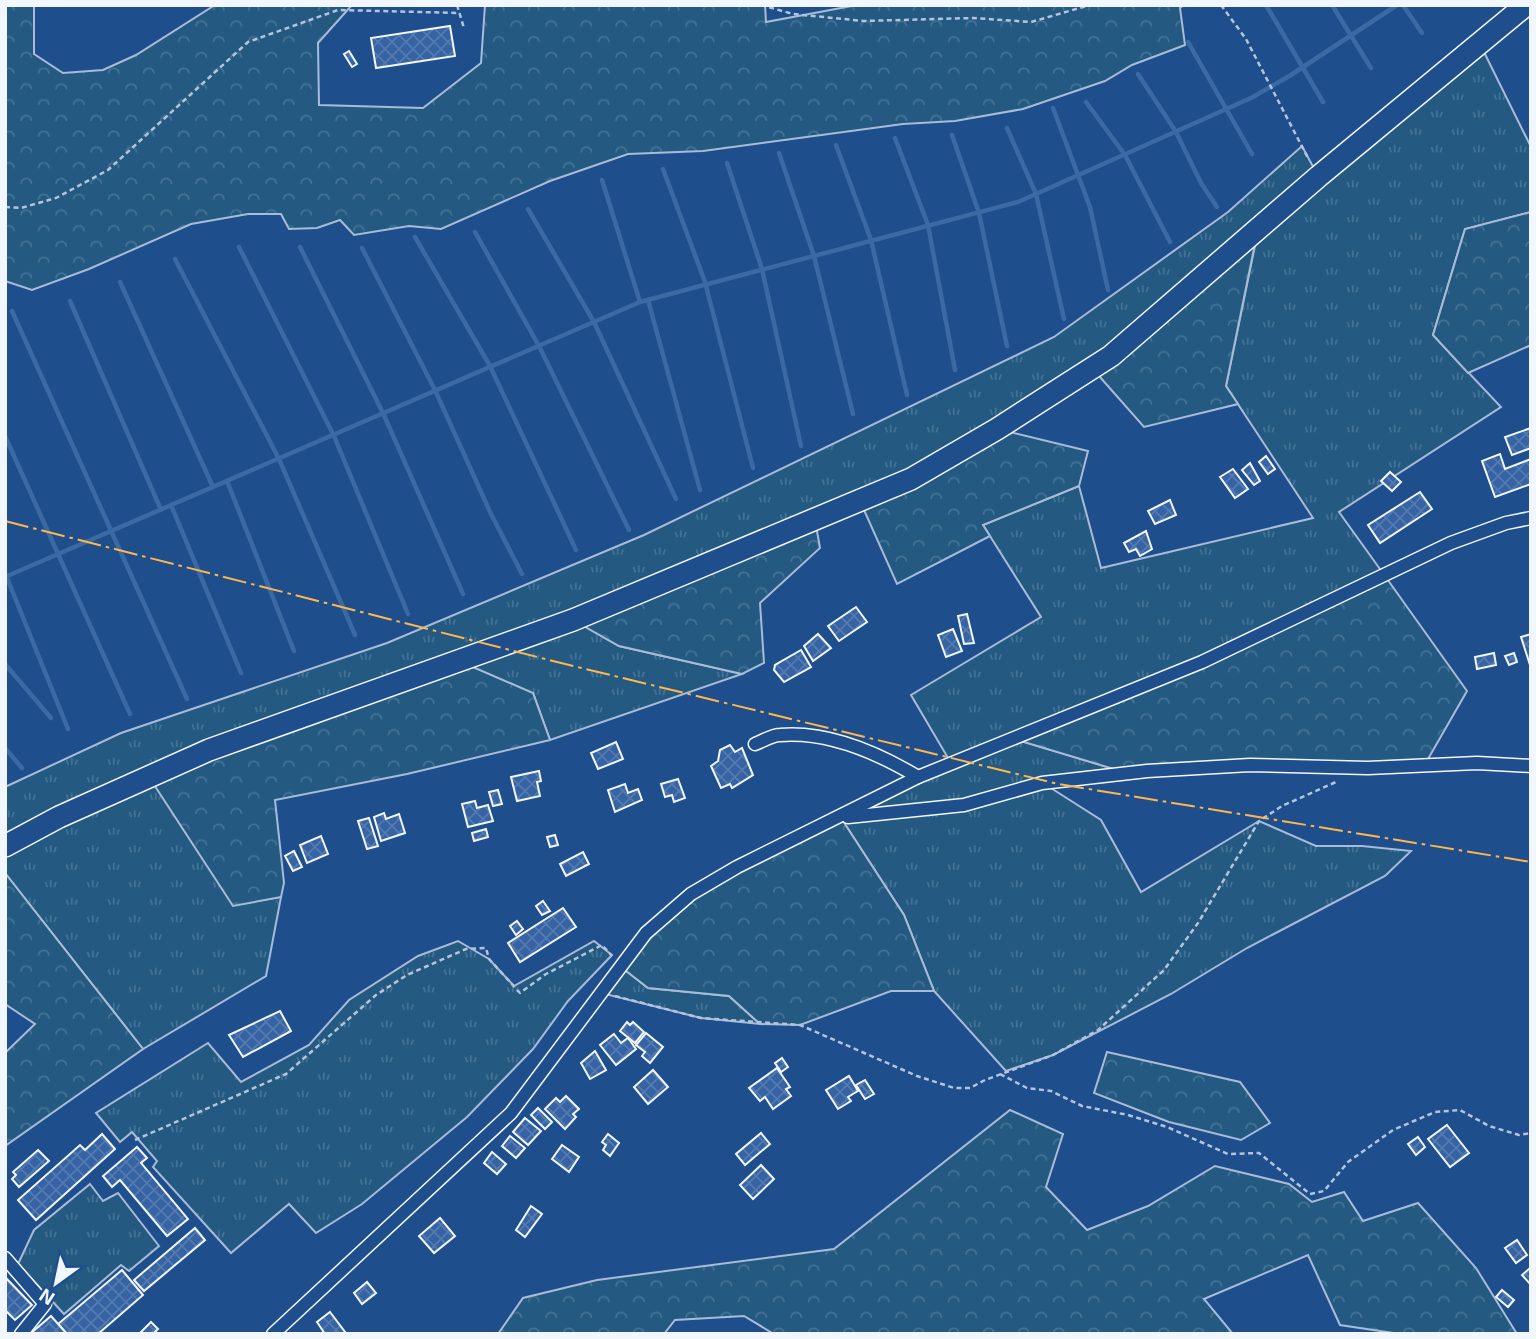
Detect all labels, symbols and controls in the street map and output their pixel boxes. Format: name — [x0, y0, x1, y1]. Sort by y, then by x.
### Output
north arrow — [21, 1248, 91, 1318]
text: N — [34, 1284, 58, 1311]

